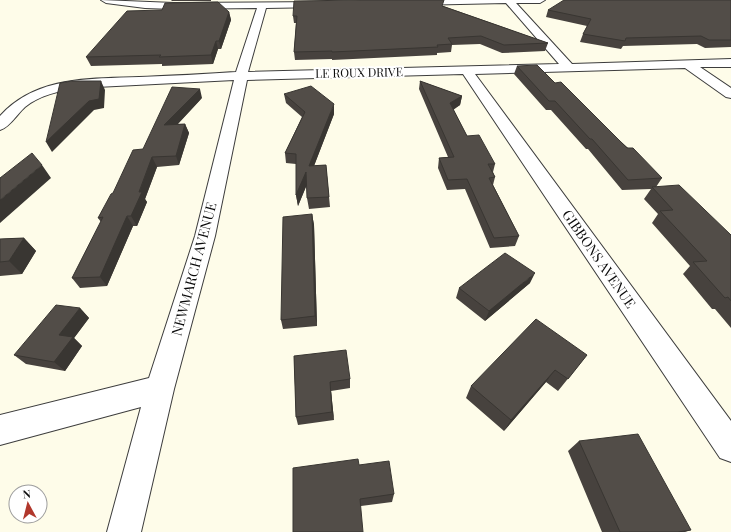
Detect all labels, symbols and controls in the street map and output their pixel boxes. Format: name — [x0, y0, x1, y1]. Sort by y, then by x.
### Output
street label: LE ROUX DRIVE — [315, 63, 403, 81]
street label: NEWMARCH AVENUE — [167, 200, 220, 338]
street label: GIBBONS AVENUE — [558, 206, 640, 312]
north arrow — [8, 484, 48, 524]
text: N — [22, 486, 32, 502]

